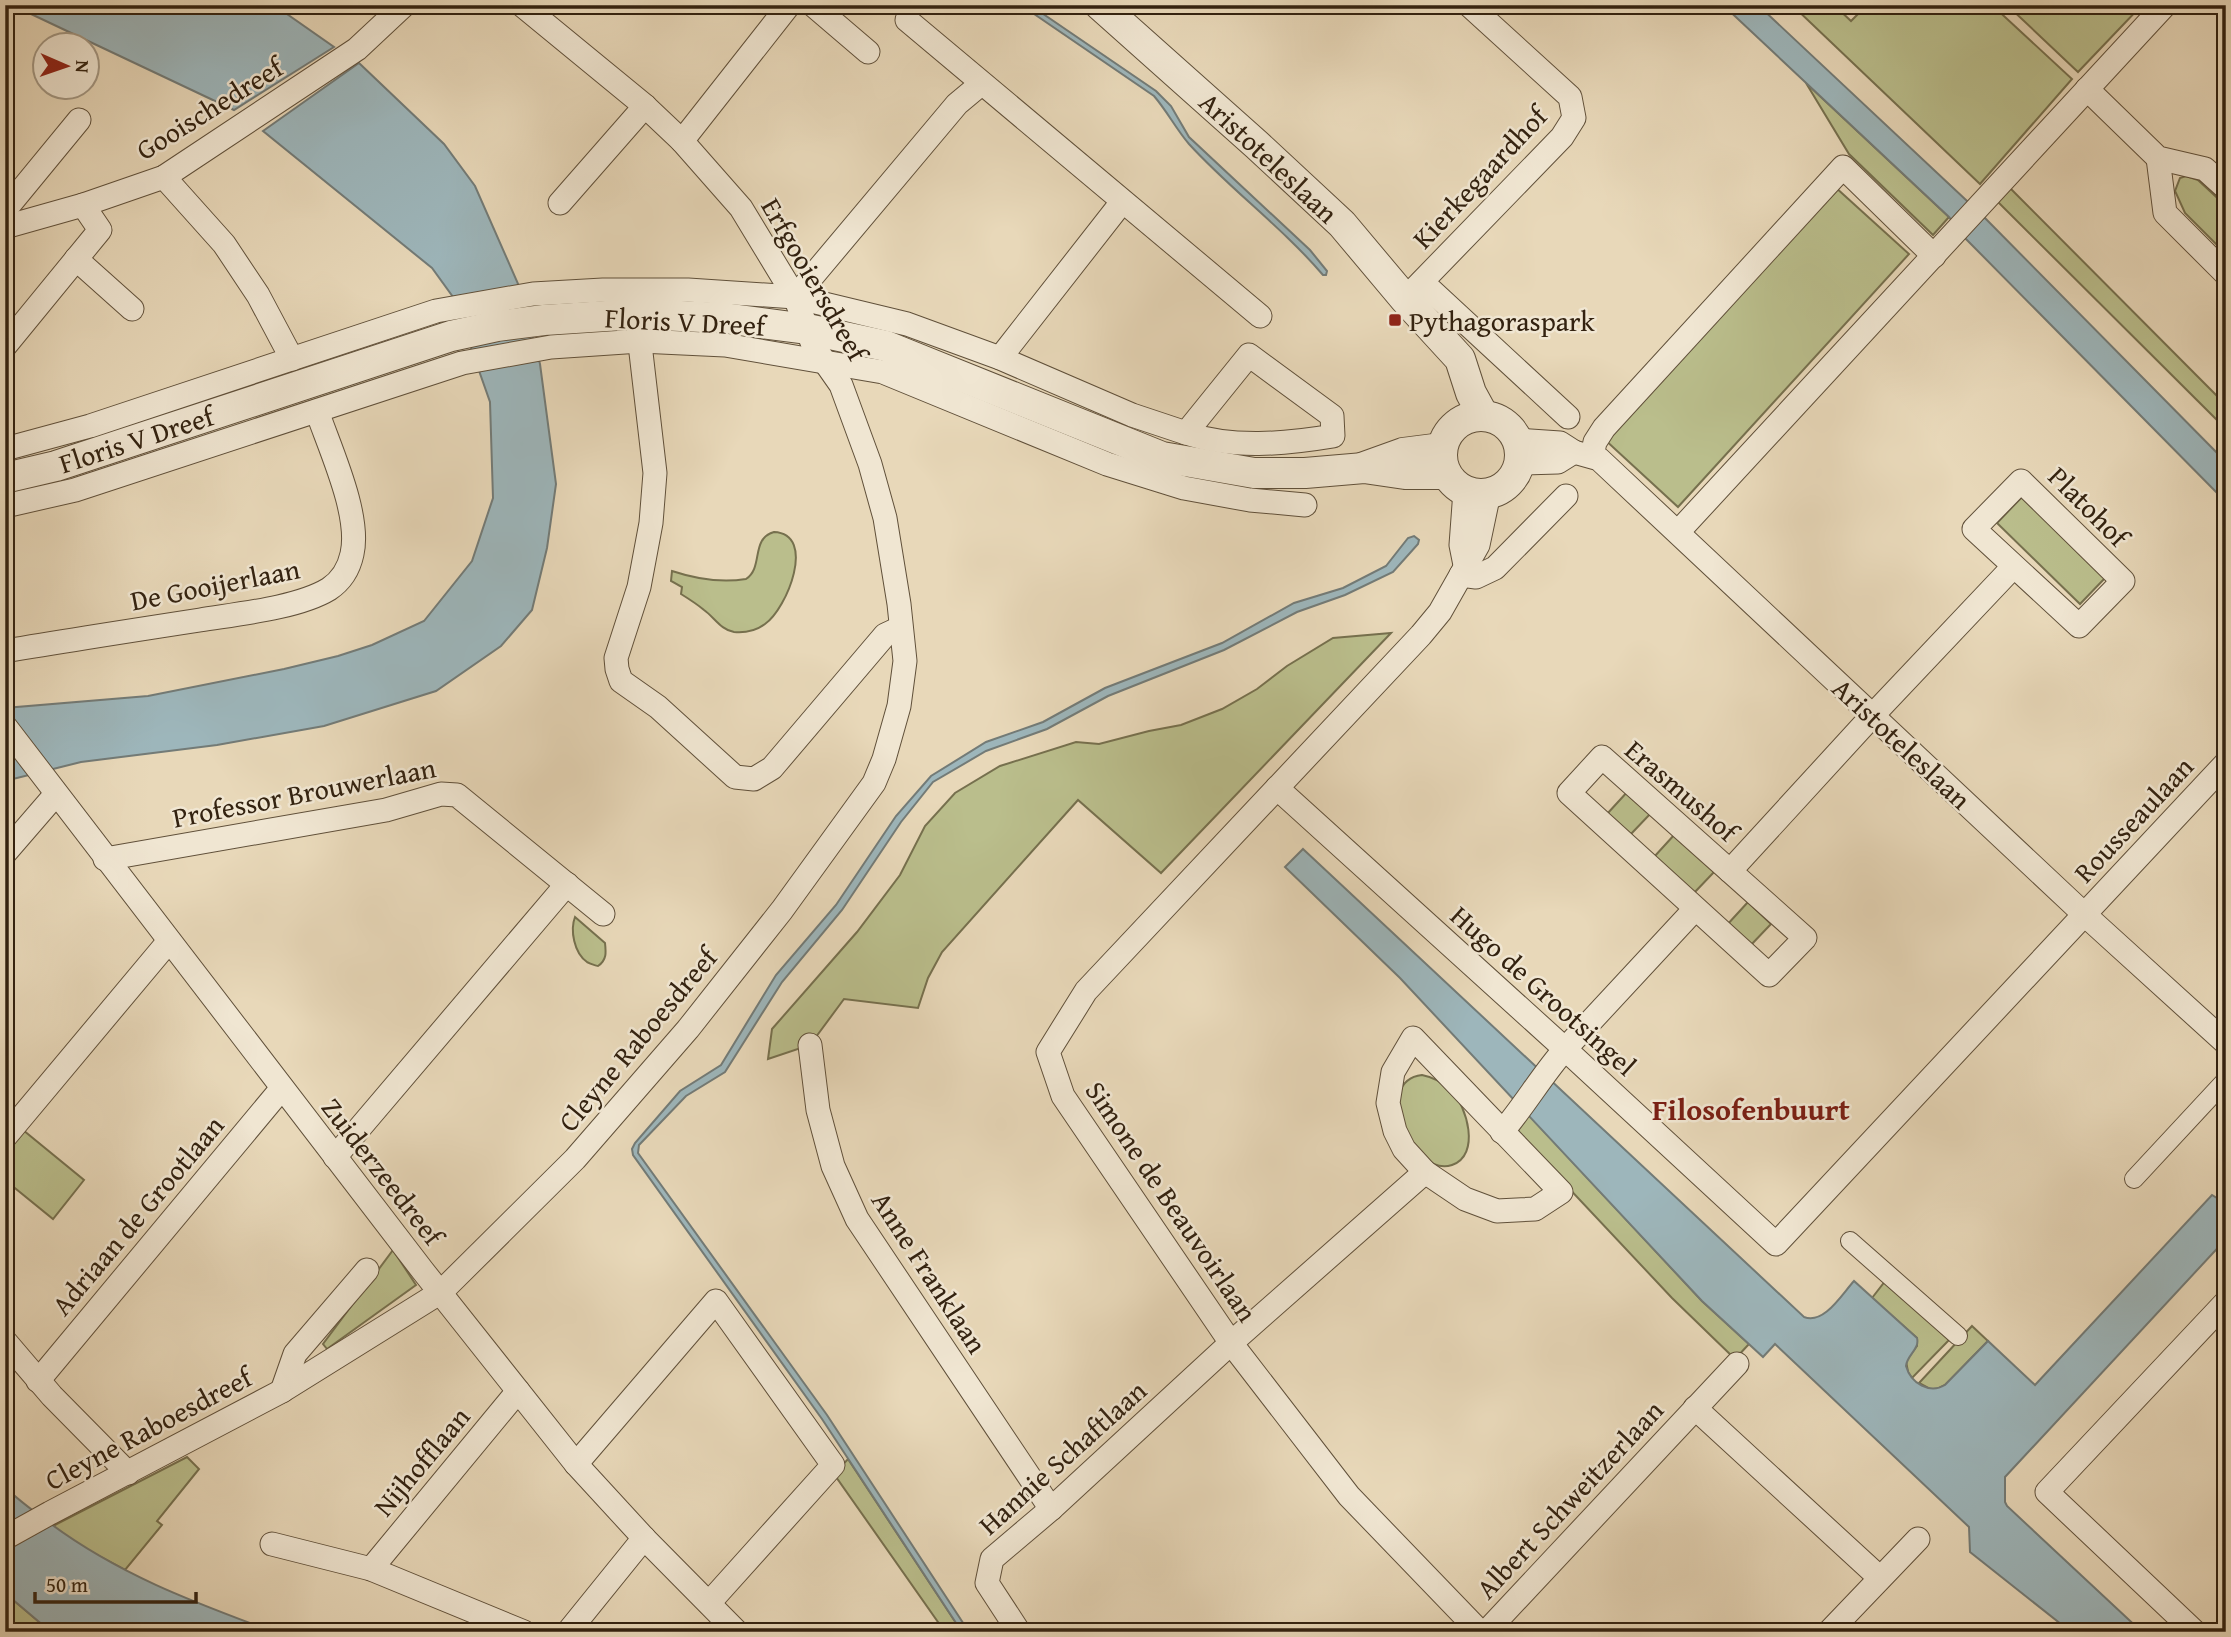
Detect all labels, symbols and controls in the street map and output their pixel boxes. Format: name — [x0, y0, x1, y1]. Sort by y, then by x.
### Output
north arrow — [32, 32, 102, 102]
street label: Gooischedreef — [128, 45, 293, 169]
text: N — [69, 60, 97, 74]
street label: Aristoteleslaan — [1190, 82, 1348, 232]
street label: Kierkegaardhof — [1402, 94, 1558, 257]
street label: Erfgooiersdreef — [752, 190, 880, 371]
street label: Floris V Dreef — [604, 296, 769, 346]
place label: Pythagoraspark — [1409, 300, 1596, 341]
marker: Pythagoraspark — [1387, 312, 1403, 328]
street label: Floris V Dreef — [53, 394, 221, 483]
street label: Platohof — [2039, 456, 2141, 558]
street label: De Gooijerlaan — [127, 547, 303, 620]
street label: Aristoteleslaan — [1823, 668, 1981, 818]
street label: Erasmushof — [1617, 729, 1750, 853]
street label: Professor Brouwerlaan — [169, 746, 439, 838]
street label: Rousseaulaan — [2064, 747, 2203, 891]
street label: Hugo de Grootsingel — [1442, 895, 1646, 1085]
street label: Cleyne Raboesdreef — [548, 936, 728, 1140]
street label: Simone de Beauvoirlaan — [1076, 1072, 1268, 1330]
district label: Filosofenbuurt — [1652, 1087, 1851, 1131]
street label: Zuiderzeedreef — [312, 1089, 456, 1256]
street label: Adriaan de Grootlaan — [41, 1106, 233, 1324]
street label: Anne Franklaan — [862, 1183, 998, 1361]
street label: Cleyne Raboesdreef — [37, 1355, 261, 1500]
street label: Hannie Schaftlaan — [969, 1370, 1155, 1544]
street label: Albert Schweitzerlaan — [1466, 1390, 1672, 1608]
street label: Nijhofflaan — [363, 1397, 479, 1525]
scale bar — [35, 1560, 196, 1604]
text: 50 m — [46, 1569, 88, 1600]

